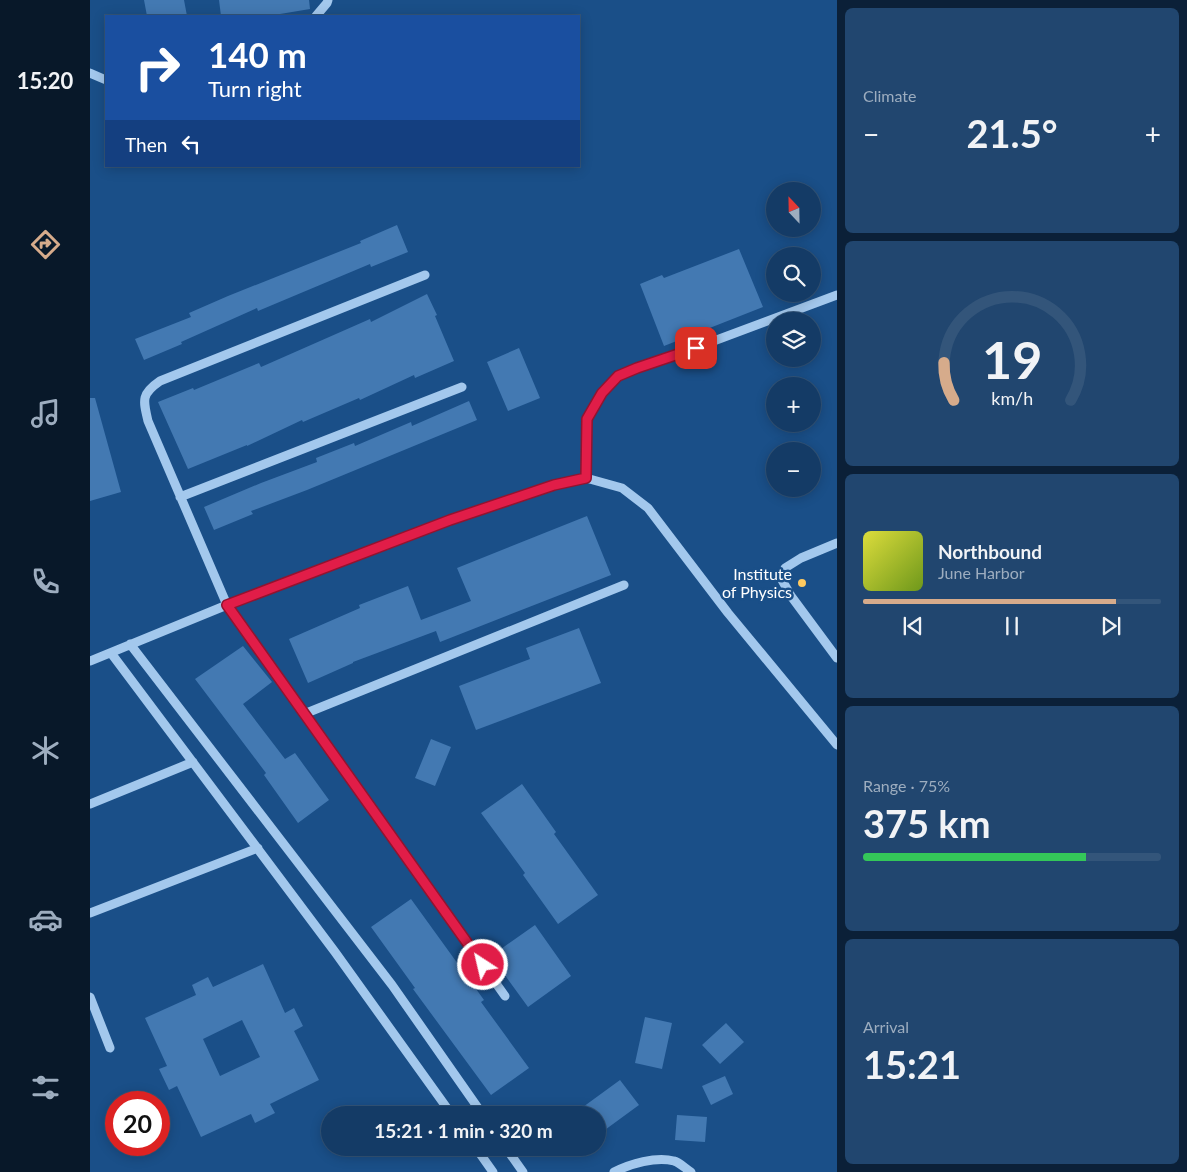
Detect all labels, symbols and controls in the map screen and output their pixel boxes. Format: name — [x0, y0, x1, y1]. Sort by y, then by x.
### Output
text: 140 m — [208, 33, 307, 75]
icon: right — [125, 35, 190, 100]
text: 15:20 — [17, 67, 73, 94]
text: Turn right — [208, 75, 302, 102]
text: Climate — [863, 86, 916, 105]
text: 21.5° — [967, 110, 1057, 156]
text: − — [863, 117, 879, 151]
text: + — [1145, 117, 1161, 151]
icon: left — [177, 130, 205, 158]
text: Then — [125, 133, 167, 156]
north arrow — [766, 182, 821, 238]
map controls — [766, 182, 821, 497]
icon: directions — [28, 227, 63, 262]
button: search — [766, 247, 821, 302]
button: layers — [766, 312, 821, 367]
pin — [675, 327, 717, 369]
text: 19 — [982, 328, 1042, 390]
icon: arrive — [682, 334, 710, 362]
button: + — [766, 377, 821, 432]
text: km/h — [991, 387, 1033, 409]
icon: music — [28, 396, 63, 431]
button: − — [766, 442, 821, 497]
text: Northbound — [938, 540, 1042, 563]
text: June Harbor — [938, 563, 1025, 582]
icon: phone — [28, 564, 63, 599]
place label: Institute of Physics — [722, 564, 792, 601]
marker: Institute of Physics — [796, 577, 808, 589]
icon: previous — [899, 612, 927, 640]
icon: pause — [998, 612, 1026, 640]
icon: next — [1097, 612, 1125, 640]
icon: climate — [28, 733, 63, 768]
text: Range · 75% — [863, 776, 950, 795]
text: 375 km — [863, 800, 991, 846]
icon: car — [28, 902, 63, 937]
position arrow — [456, 938, 508, 990]
text: Arrival — [863, 1017, 909, 1036]
text: 15:21 — [863, 1041, 961, 1087]
icon: filters — [28, 1070, 63, 1105]
speed limit sign: 20 — [105, 1091, 170, 1156]
text: 15:21 · 1 min · 320 m — [374, 1119, 553, 1142]

